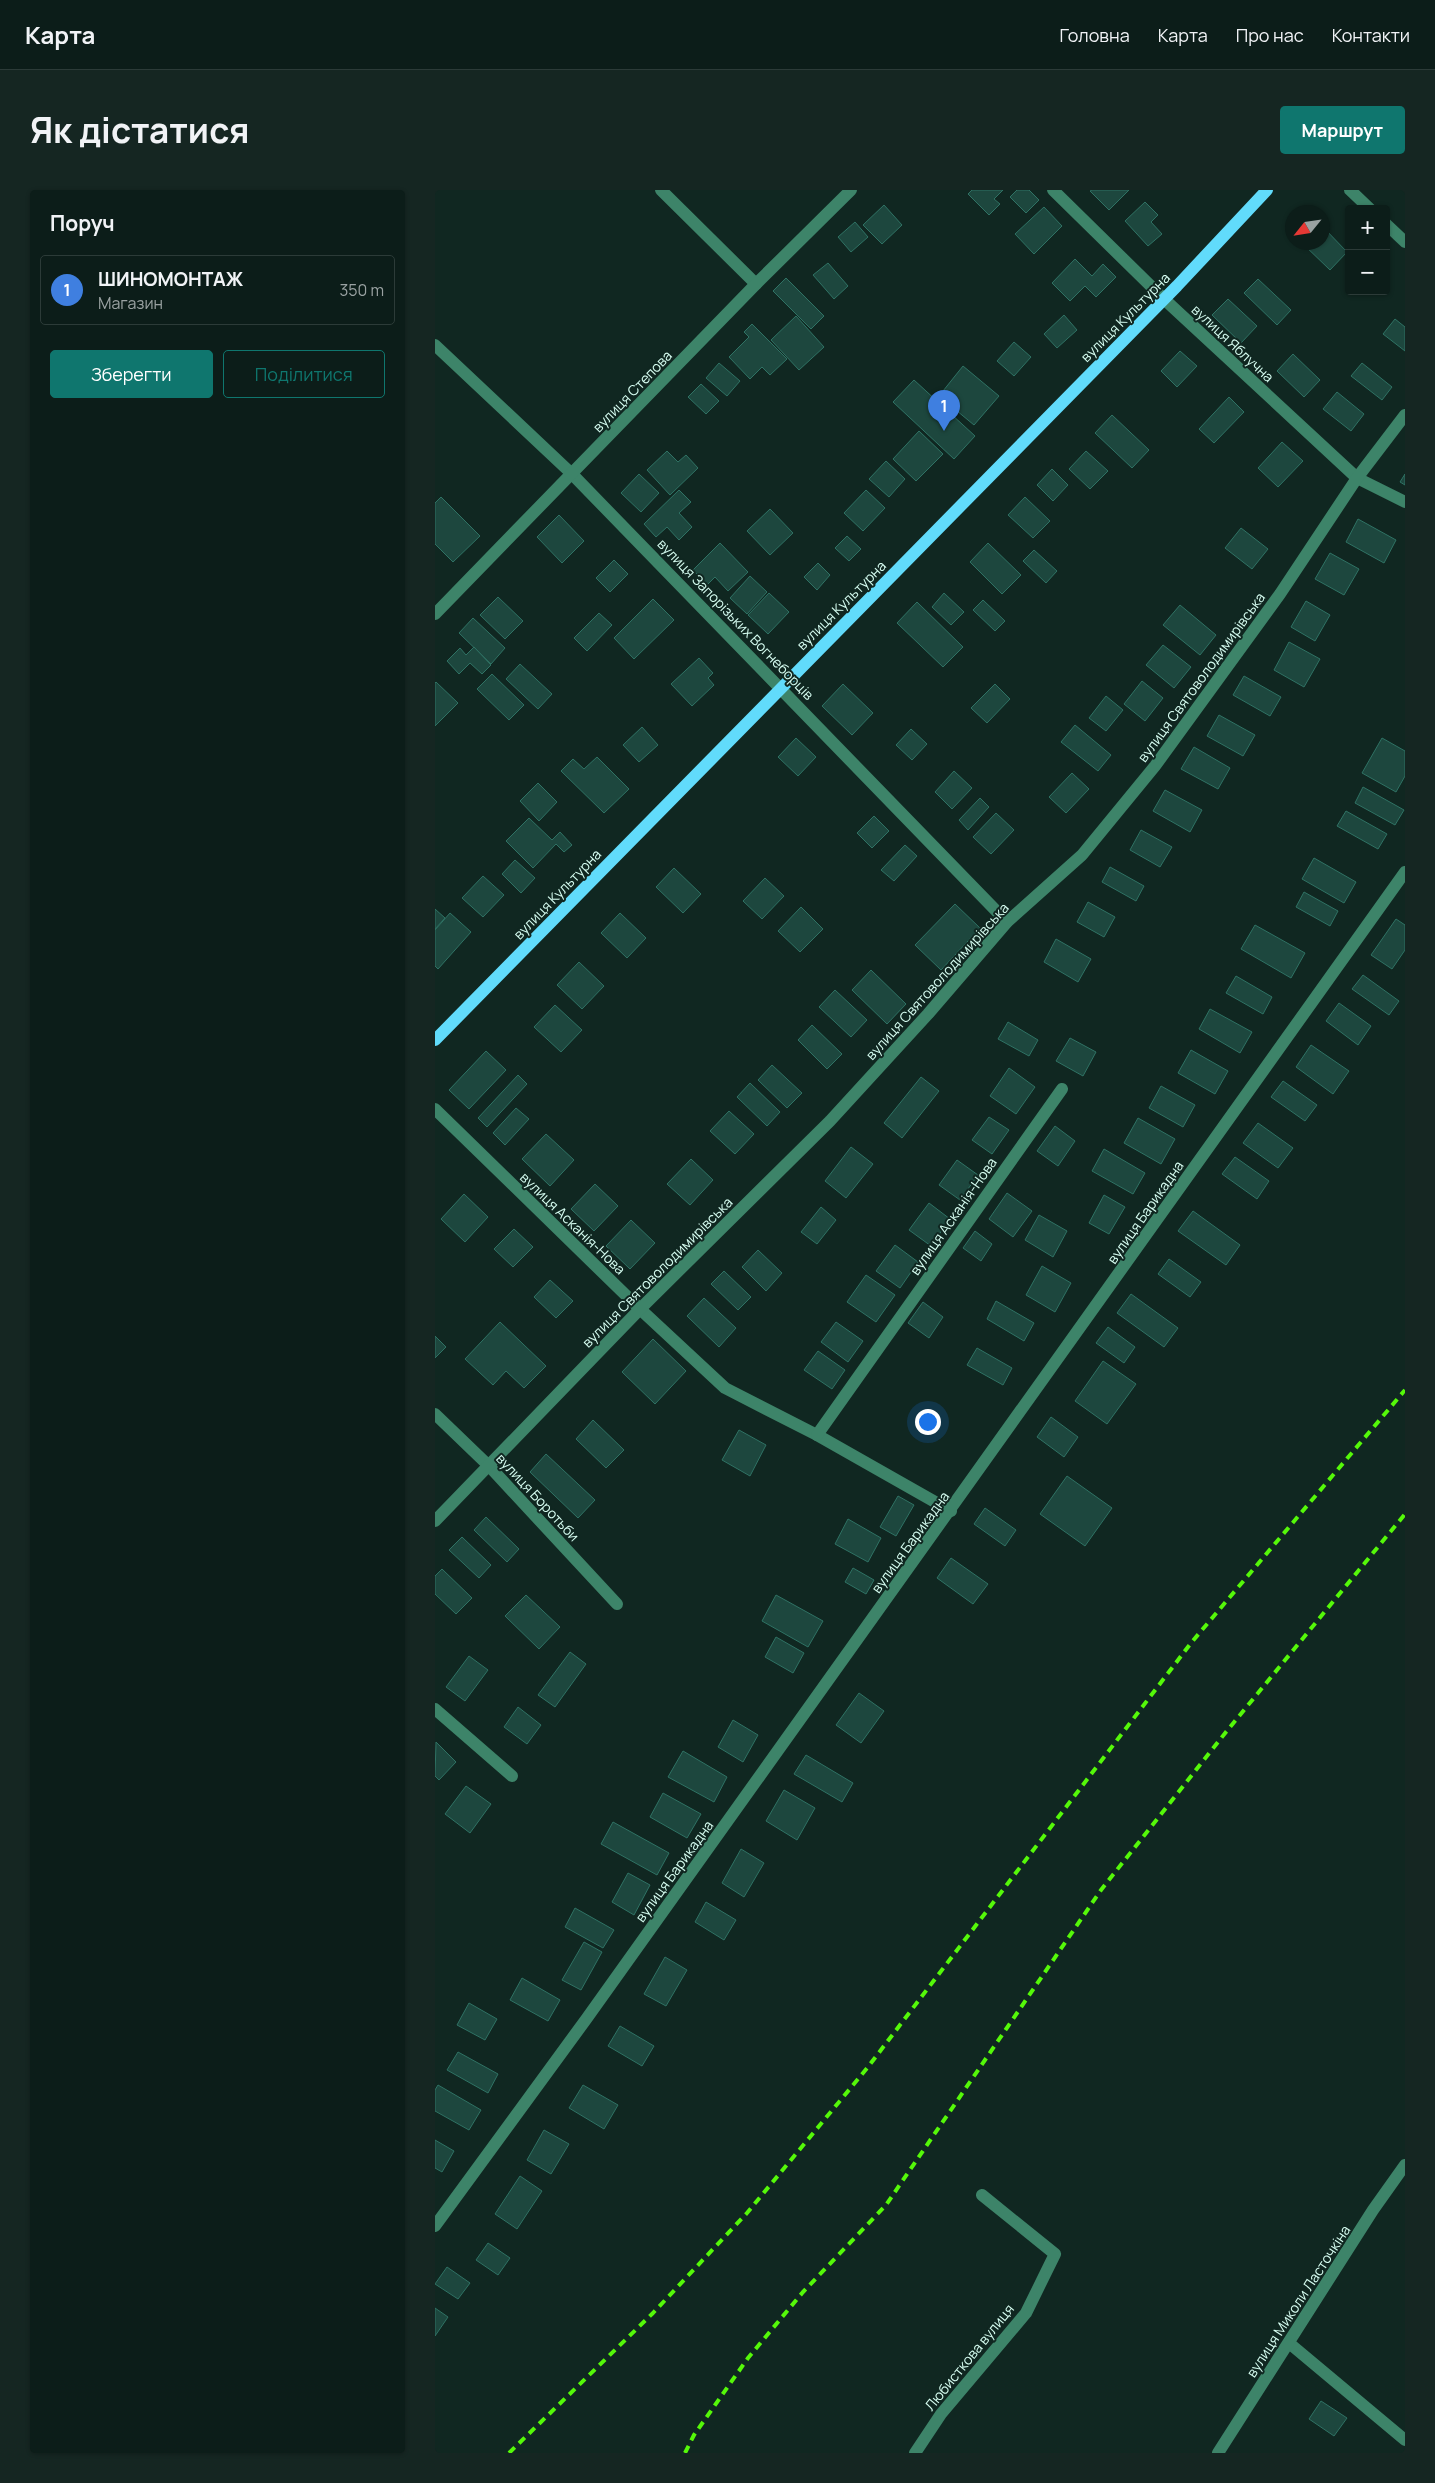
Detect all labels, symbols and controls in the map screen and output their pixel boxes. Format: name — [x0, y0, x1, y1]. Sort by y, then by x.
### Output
text: Карта — [25, 18, 95, 51]
text: Головна — [1060, 23, 1130, 47]
text: Карта — [1158, 23, 1208, 47]
text: Про нас — [1236, 23, 1304, 47]
text: Контакти — [1332, 23, 1410, 47]
text: Як дістатися — [30, 106, 249, 154]
button: Маршрут — [1280, 106, 1405, 154]
north arrow — [1285, 205, 1330, 250]
map controls — [1345, 205, 1390, 295]
button: + — [1345, 205, 1390, 250]
text: Поруч — [50, 209, 115, 237]
button: − — [1345, 250, 1390, 295]
text: ШИНОМОНТАЖ — [98, 266, 243, 292]
street label: вулиця Культурна — [1076, 268, 1174, 366]
text: 1 — [63, 279, 71, 301]
text: 350 m — [339, 279, 384, 301]
text: Магазин — [98, 292, 163, 314]
street label: вулиця Яблучна — [1188, 300, 1278, 386]
street label: вулиця Степова — [588, 346, 676, 436]
button: Зберегти — [50, 350, 213, 398]
button: Поділитися — [223, 350, 385, 398]
pin: 1 — [928, 390, 960, 431]
street label: вулиця Запорізьких Вогнеборців — [654, 534, 819, 704]
street label: вулиця Культурна — [792, 556, 890, 654]
street label: вулиця Святоволодимирівська — [1133, 588, 1269, 766]
street label: вулиця Культурна — [509, 845, 605, 943]
street label: вулиця Святоволодимирівська — [861, 898, 1013, 1064]
street label: вулиця Асканія-Нова — [905, 1153, 1001, 1279]
street label: вулиця Барикадна — [1102, 1157, 1188, 1267]
street label: вулиця Асканія-Нова — [516, 1168, 630, 1278]
street label: вулиця Святоволодимирівська — [578, 1193, 736, 1351]
your location — [915, 1409, 941, 1435]
street label: вулиця Боротьби — [492, 1449, 584, 1545]
street label: вулиця Барикадна — [867, 1487, 953, 1597]
street label: вулиця Барикадна — [631, 1816, 717, 1926]
street label: вулиця Миколи Ласточкіна — [1242, 2221, 1354, 2381]
street label: Любисткова вулиця — [920, 2300, 1018, 2414]

